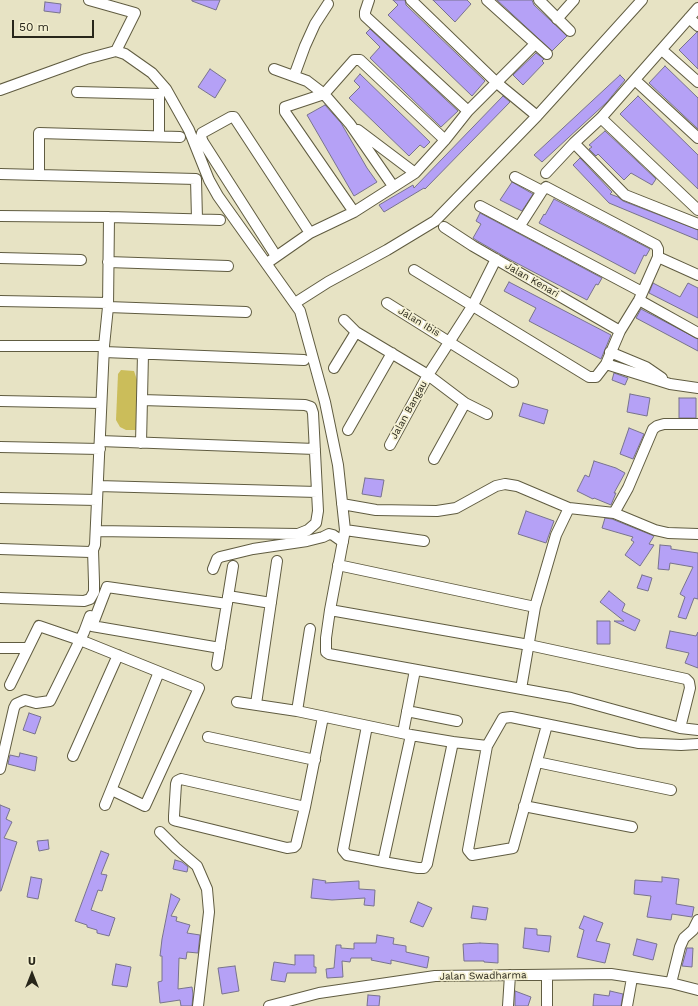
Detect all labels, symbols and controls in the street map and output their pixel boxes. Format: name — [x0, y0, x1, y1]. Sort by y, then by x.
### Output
scale bar — [14, 12, 96, 38]
text: 50 m — [19, 20, 49, 34]
street label: Jalan Kenari — [503, 260, 561, 300]
street label: Jalan Ibis — [396, 305, 442, 339]
street label: Jalan Bangau — [388, 379, 430, 441]
north arrow — [12, 954, 52, 994]
text: U — [28, 955, 36, 968]
street label: Jalan Swadharma — [439, 969, 527, 983]

